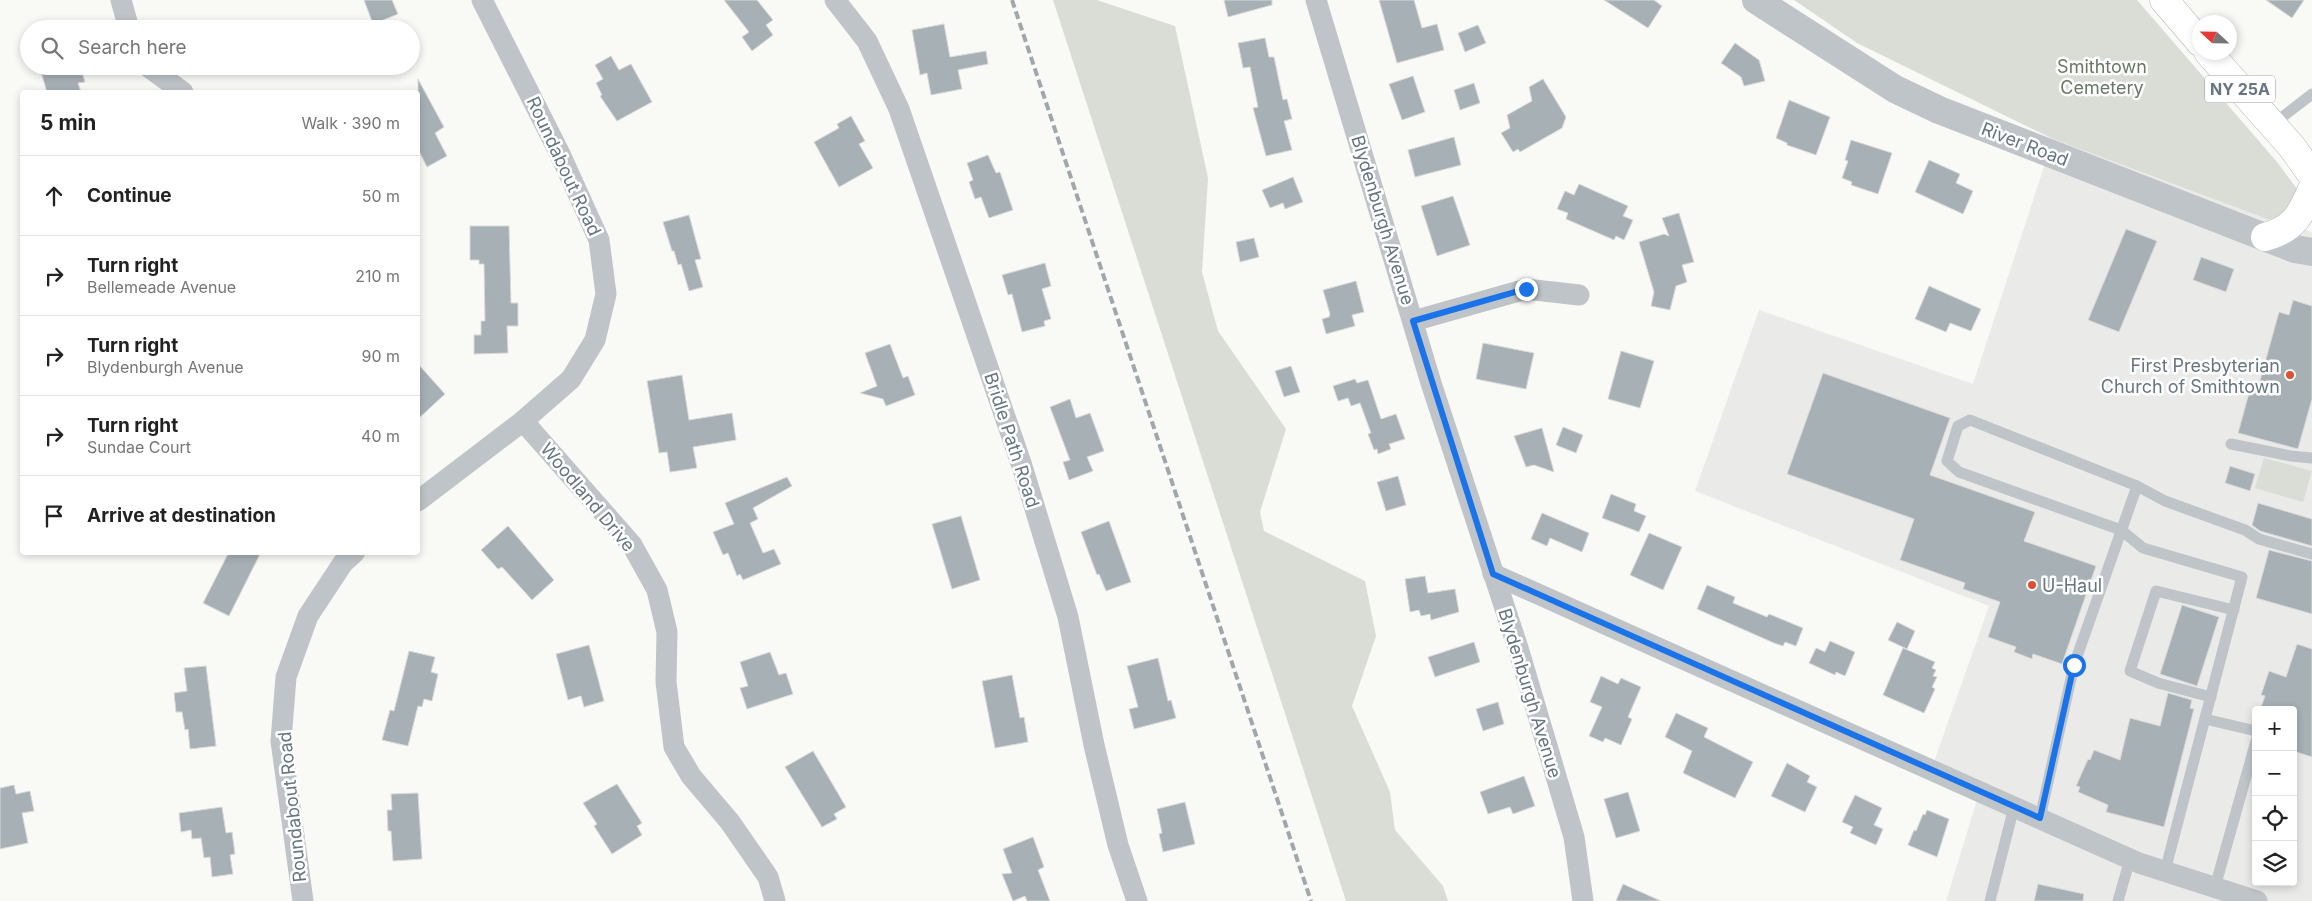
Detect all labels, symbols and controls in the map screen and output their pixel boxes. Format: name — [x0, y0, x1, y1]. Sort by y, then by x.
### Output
north arrow — [2192, 15, 2237, 60]
search box — [20, 20, 420, 75]
icon: search — [38, 34, 66, 62]
text: Search here — [78, 36, 187, 59]
park label: Smithtown Cemetery — [2057, 56, 2147, 98]
road number: NY 25A — [2205, 76, 2275, 102]
street label: Roundabout Road — [523, 93, 605, 239]
text: 5 min — [40, 110, 96, 135]
text: Walk · 390 m — [301, 113, 400, 133]
street label: River Road — [1979, 118, 2071, 170]
street label: Blydenburgh Avenue — [1347, 133, 1419, 307]
icon: ahead — [40, 182, 68, 210]
text: Continue — [87, 184, 172, 207]
text: 50 m — [362, 186, 400, 206]
text: Turn right — [87, 254, 178, 277]
icon: right — [40, 262, 68, 290]
text: 210 m — [355, 266, 400, 286]
text: Bellemeade Avenue — [87, 277, 236, 297]
route end — [1515, 278, 1538, 301]
text: Turn right — [87, 334, 178, 357]
icon: right — [40, 342, 68, 370]
text: 90 m — [361, 346, 400, 366]
place label: First Presbyterian Church of Smithtown — [2101, 355, 2280, 397]
text: Blydenburgh Avenue — [87, 357, 244, 377]
marker: First Presbyterian Church of Smithtown — [2284, 369, 2296, 381]
street label: Bridle Path Road — [980, 370, 1044, 510]
text: Turn right — [87, 414, 178, 437]
icon: right — [40, 422, 68, 450]
text: 40 m — [361, 426, 400, 446]
text: Sundae Court — [87, 437, 191, 457]
street label: Woodland Drive — [536, 438, 640, 556]
icon: arrive — [40, 502, 68, 530]
text: Arrive at destination — [87, 504, 276, 527]
place label: U-Haul — [2042, 575, 2102, 596]
marker: U-Haul — [2026, 579, 2038, 591]
street label: Blydenburgh Avenue — [1494, 606, 1566, 780]
route start — [2063, 654, 2086, 677]
map controls — [2252, 706, 2297, 886]
button: + — [2252, 706, 2297, 751]
street label: Roundabout Road — [274, 731, 310, 883]
button: − — [2252, 751, 2297, 796]
button: locate — [2252, 796, 2297, 841]
button: layers — [2252, 841, 2297, 886]

